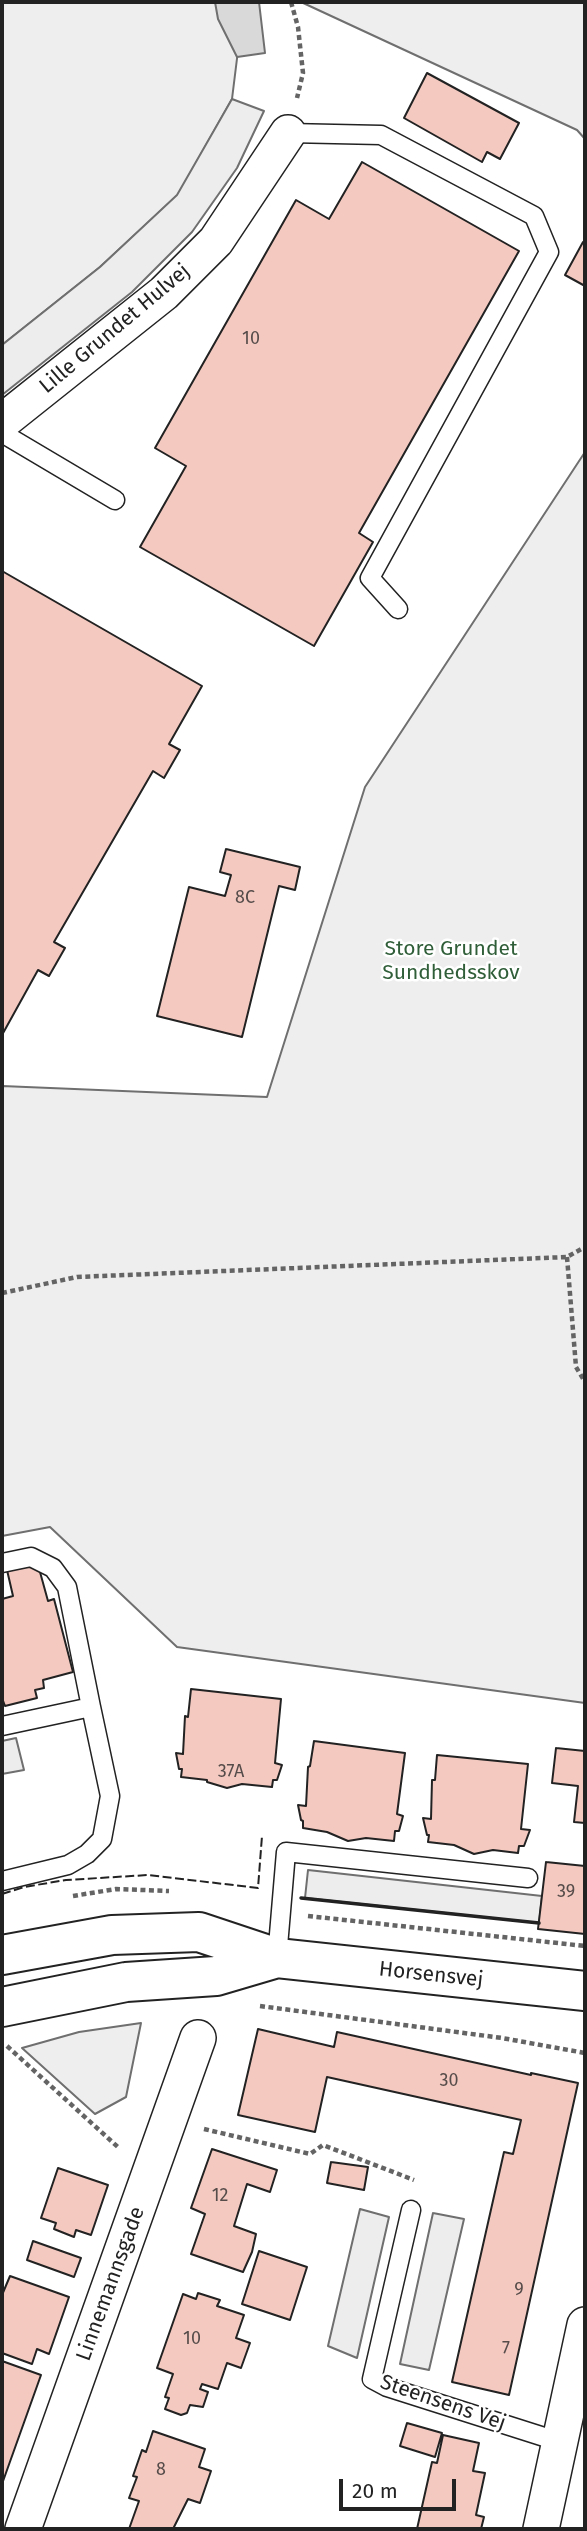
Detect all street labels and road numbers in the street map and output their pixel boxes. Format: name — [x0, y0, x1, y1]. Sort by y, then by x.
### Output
street label: Lille Grundet Hulvej — [35, 259, 195, 399]
street label: Horsensvej — [378, 1957, 484, 1993]
street label: Linnemannsgade — [71, 2203, 151, 2365]
street label: Steensens Vej — [377, 2370, 509, 2436]

